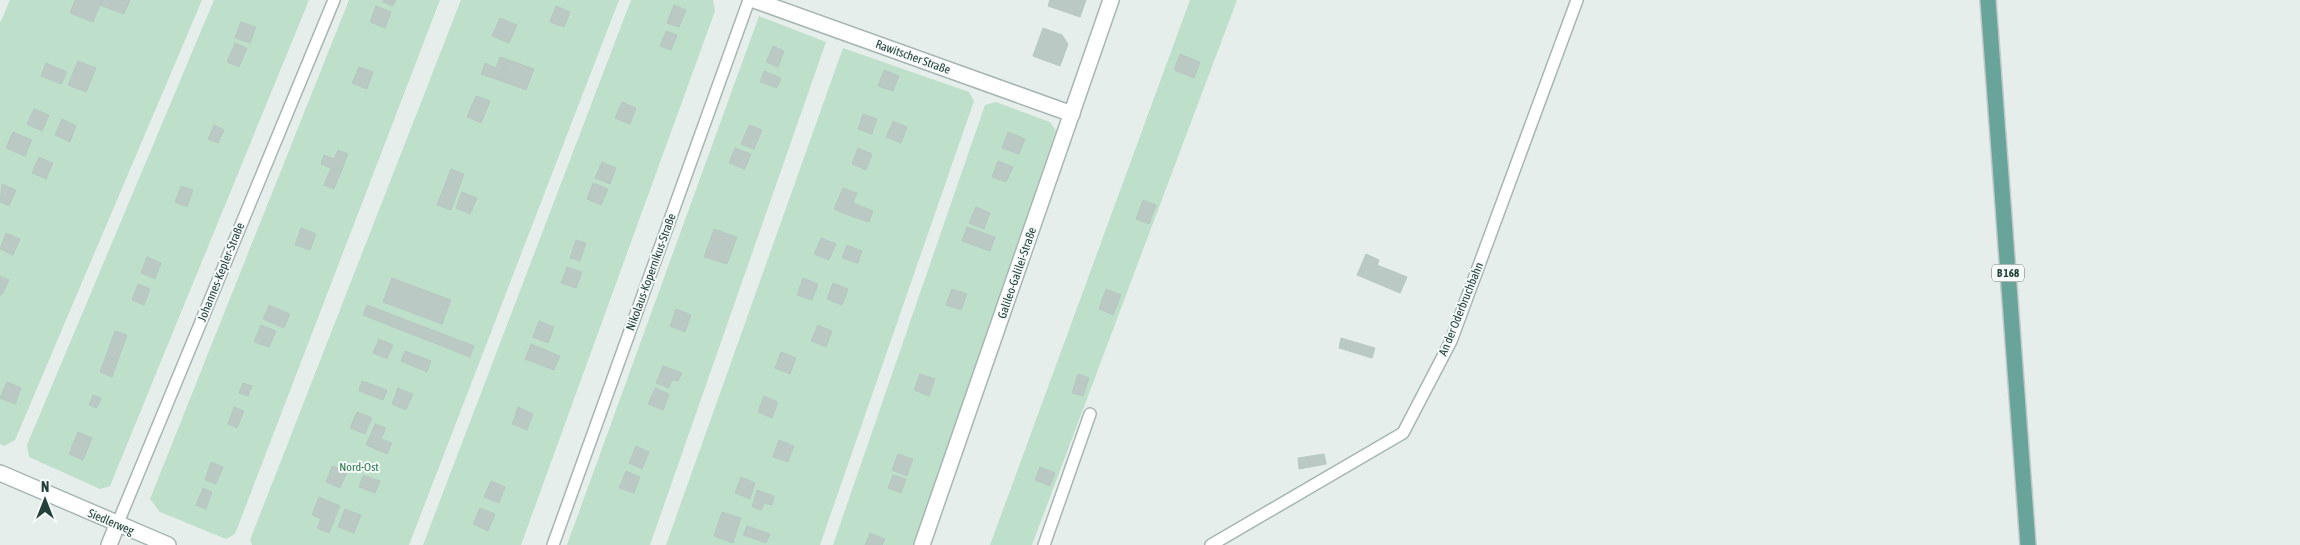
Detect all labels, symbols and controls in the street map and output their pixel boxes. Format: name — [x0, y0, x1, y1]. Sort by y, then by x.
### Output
street label: Rawitscher Straße — [874, 37, 952, 77]
street label: Nikolaus-Kopernikus-Straße — [623, 212, 679, 332]
street label: Johannes-Kepler-Straße — [195, 220, 247, 324]
street label: Galileo-Galilei-Straße — [995, 226, 1039, 320]
street label: An der Oderbruchbahn — [1436, 260, 1486, 358]
road number: B 168 — [1992, 264, 2024, 282]
park label: Nord-Ost — [339, 460, 379, 474]
north arrow — [20, 475, 70, 525]
text: N — [41, 479, 49, 495]
street label: Siedlerweg — [86, 506, 137, 538]

